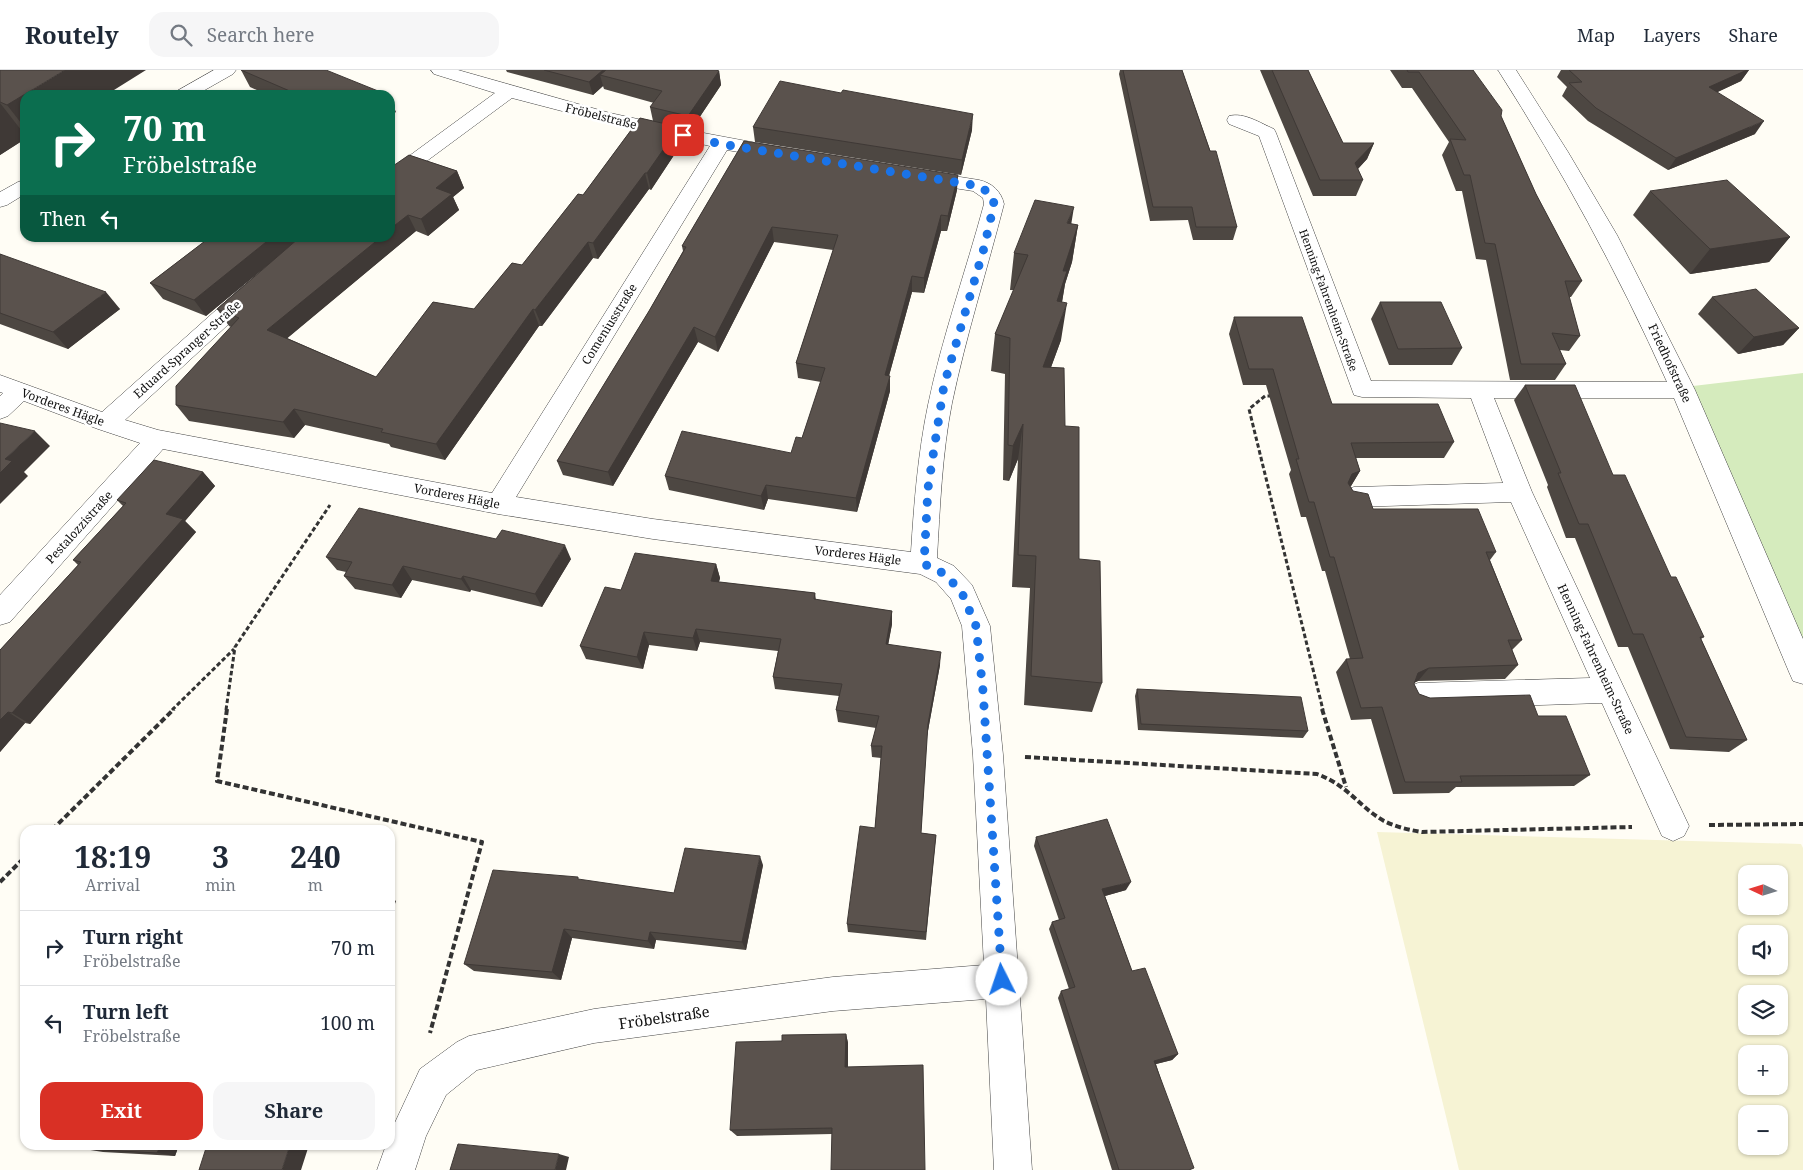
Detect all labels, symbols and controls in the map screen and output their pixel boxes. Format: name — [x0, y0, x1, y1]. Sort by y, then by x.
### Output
search box — [149, 12, 499, 57]
text: Routely — [25, 18, 119, 51]
icon: search — [167, 21, 195, 49]
text: Search here — [207, 22, 314, 48]
text: Map — [1577, 23, 1615, 47]
text: Layers — [1643, 23, 1701, 47]
text: Share — [1729, 23, 1778, 47]
street label: Fröbelstraße — [563, 99, 639, 133]
text: 70 m — [123, 104, 206, 151]
icon: right — [40, 110, 105, 175]
pin — [662, 114, 704, 156]
icon: arrive — [669, 121, 697, 149]
text: Fröbelstraße — [123, 149, 257, 179]
icon: left — [96, 205, 124, 233]
text: Then — [40, 206, 86, 232]
street label: Henning-Fahrenheim-Straße — [1296, 227, 1362, 373]
street label: Comeniusstraße — [577, 280, 641, 368]
street label: Eduard-Spranger-Straße — [130, 296, 244, 402]
street label: Friedhofstraße — [1644, 321, 1696, 405]
street label: Vorderes Hägle — [19, 384, 107, 430]
street label: Vorderes Hägle — [413, 479, 501, 513]
street label: Pestalozzistraße — [42, 487, 116, 567]
street label: Vorderes Hägle — [814, 541, 902, 569]
street label: Henning-Fahrenheim-Straße — [1554, 581, 1638, 737]
text: 18:19 — [74, 836, 151, 877]
text: 3 — [212, 836, 229, 877]
text: 240 — [290, 836, 341, 877]
north arrow — [1738, 865, 1788, 915]
map controls — [1738, 865, 1788, 1155]
text: Arrival — [85, 874, 140, 896]
text: min — [205, 874, 236, 896]
text: m — [308, 874, 323, 896]
text: Turn right — [83, 924, 183, 950]
button: sound — [1738, 925, 1788, 975]
icon: right — [40, 934, 68, 962]
text: 70 m — [331, 935, 375, 961]
text: Fröbelstraße — [83, 950, 181, 972]
position arrow — [975, 953, 1027, 1005]
button: layers — [1738, 985, 1788, 1035]
text: Turn left — [83, 999, 169, 1025]
street label: Fröbelstraße — [617, 1001, 711, 1033]
icon: left — [40, 1009, 68, 1037]
text: 100 m — [320, 1010, 375, 1036]
text: Fröbelstraße — [83, 1025, 181, 1047]
button: + — [1738, 1045, 1788, 1095]
button: Exit — [40, 1082, 203, 1140]
button: Share — [213, 1082, 375, 1140]
button: − — [1738, 1105, 1788, 1155]

